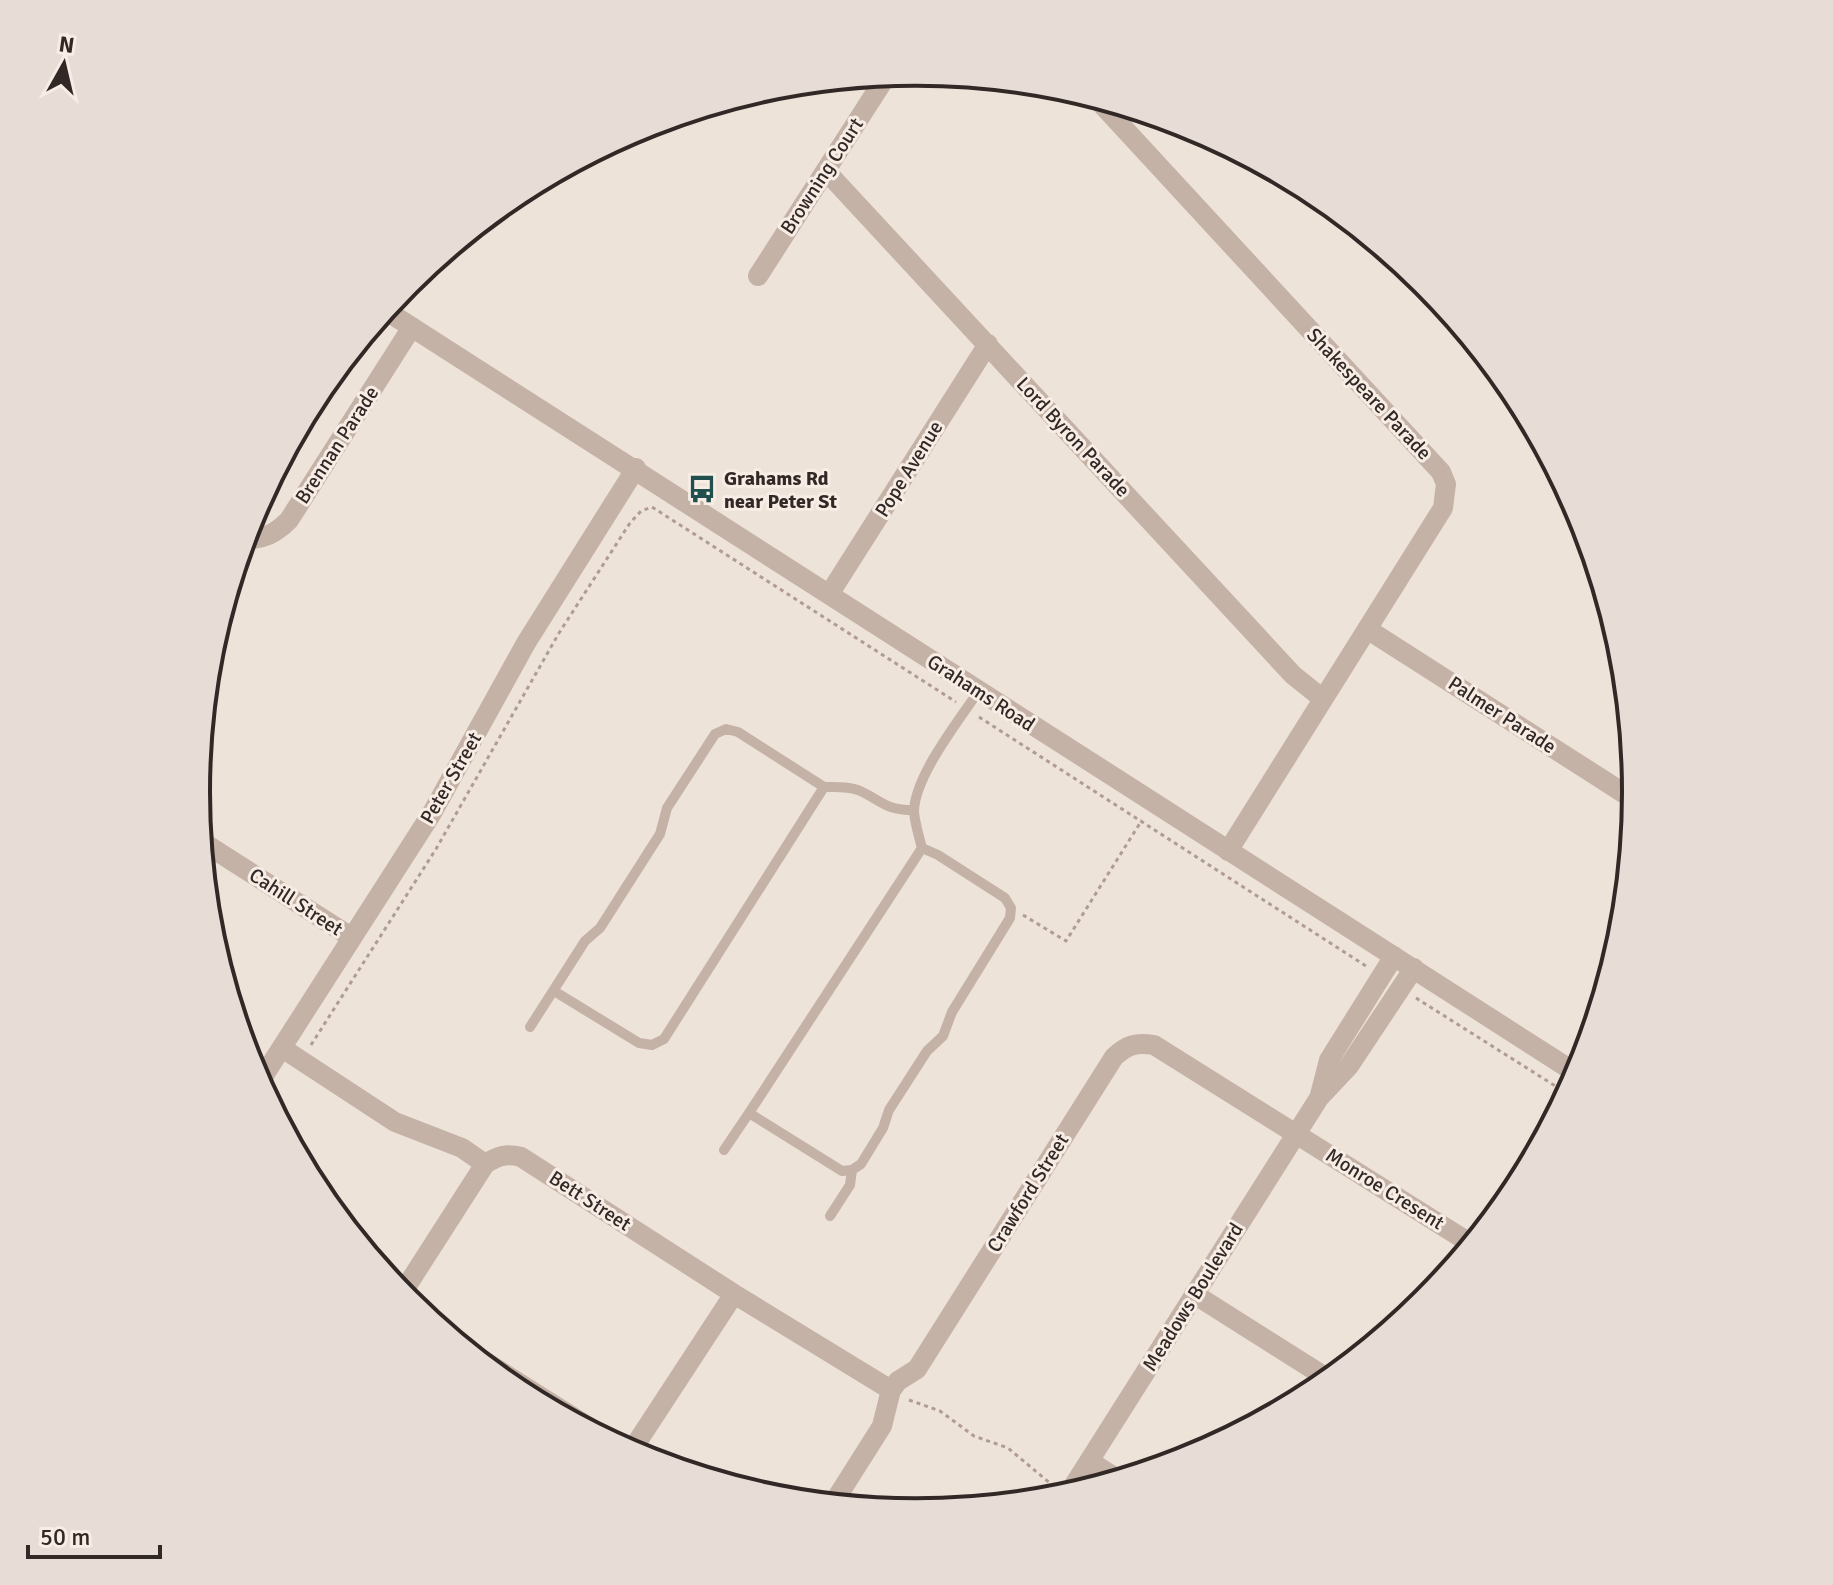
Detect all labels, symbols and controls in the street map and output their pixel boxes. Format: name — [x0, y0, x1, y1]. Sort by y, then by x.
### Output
north arrow — [24, 24, 104, 104]
text: N — [57, 30, 76, 59]
street label: Browning Court — [775, 113, 869, 239]
street label: Shakespeare Parade — [1301, 323, 1437, 465]
street label: Lord Byron Parade — [1011, 372, 1135, 502]
street label: Brennan Parade — [290, 382, 384, 508]
street label: Pope Avenue — [870, 416, 948, 522]
place label: Grahams Rd near Peter St — [724, 466, 837, 514]
bus stop icon: Grahams Rd near Peter St — [687, 474, 717, 504]
street label: Grahams Road — [923, 649, 1039, 737]
street label: Palmer Parade — [1443, 671, 1561, 759]
street label: Peter Street — [415, 728, 487, 828]
street label: Cahill Street — [245, 863, 347, 941]
street label: Crawford Street — [982, 1129, 1074, 1257]
street label: Monroe Cresent — [1321, 1143, 1449, 1235]
street label: Bett Street — [544, 1165, 636, 1237]
street label: Meadows Boulevard — [1137, 1218, 1249, 1376]
scale bar — [28, 1509, 160, 1559]
text: 50 m — [40, 1522, 90, 1552]

